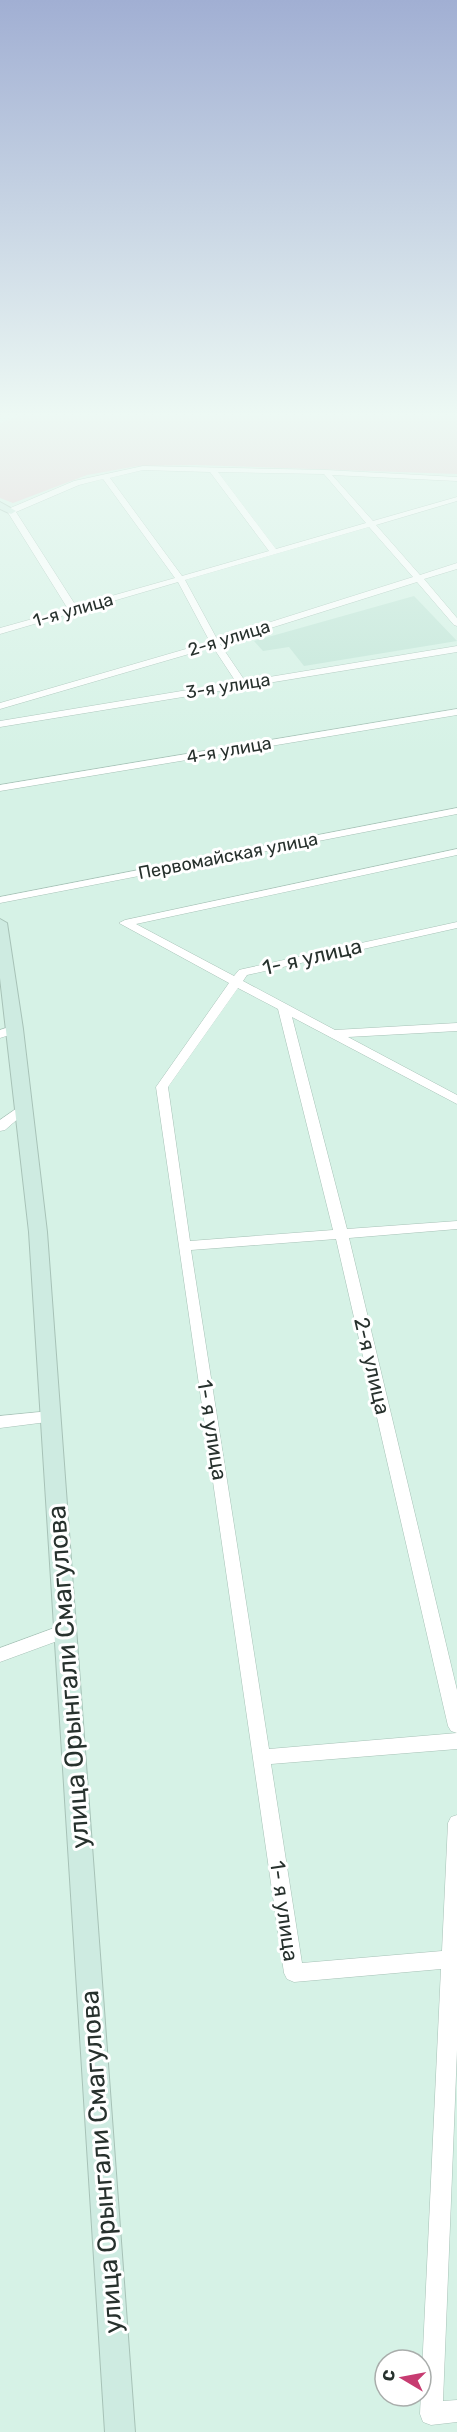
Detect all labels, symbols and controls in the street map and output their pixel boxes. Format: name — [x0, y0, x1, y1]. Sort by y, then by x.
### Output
street label: 1-я улица — [30, 588, 116, 632]
street label: 2-я улица — [185, 615, 273, 661]
street label: 3-я улица — [184, 668, 272, 704]
street label: 4-я улица — [185, 732, 273, 768]
street label: Первомайская улица — [136, 828, 320, 884]
street label: 1- я улица — [260, 933, 364, 980]
street label: 2-я улица — [349, 1315, 396, 1417]
street label: 1- я улица — [192, 1378, 233, 1482]
street label: улица Орынгали Смагулова — [41, 1504, 96, 1850]
street label: 1- я улица — [265, 1859, 304, 1963]
street label: улица Орынгали Смагулова — [74, 1989, 129, 2335]
north arrow — [373, 2348, 433, 2408]
text: С — [378, 2368, 399, 2383]

